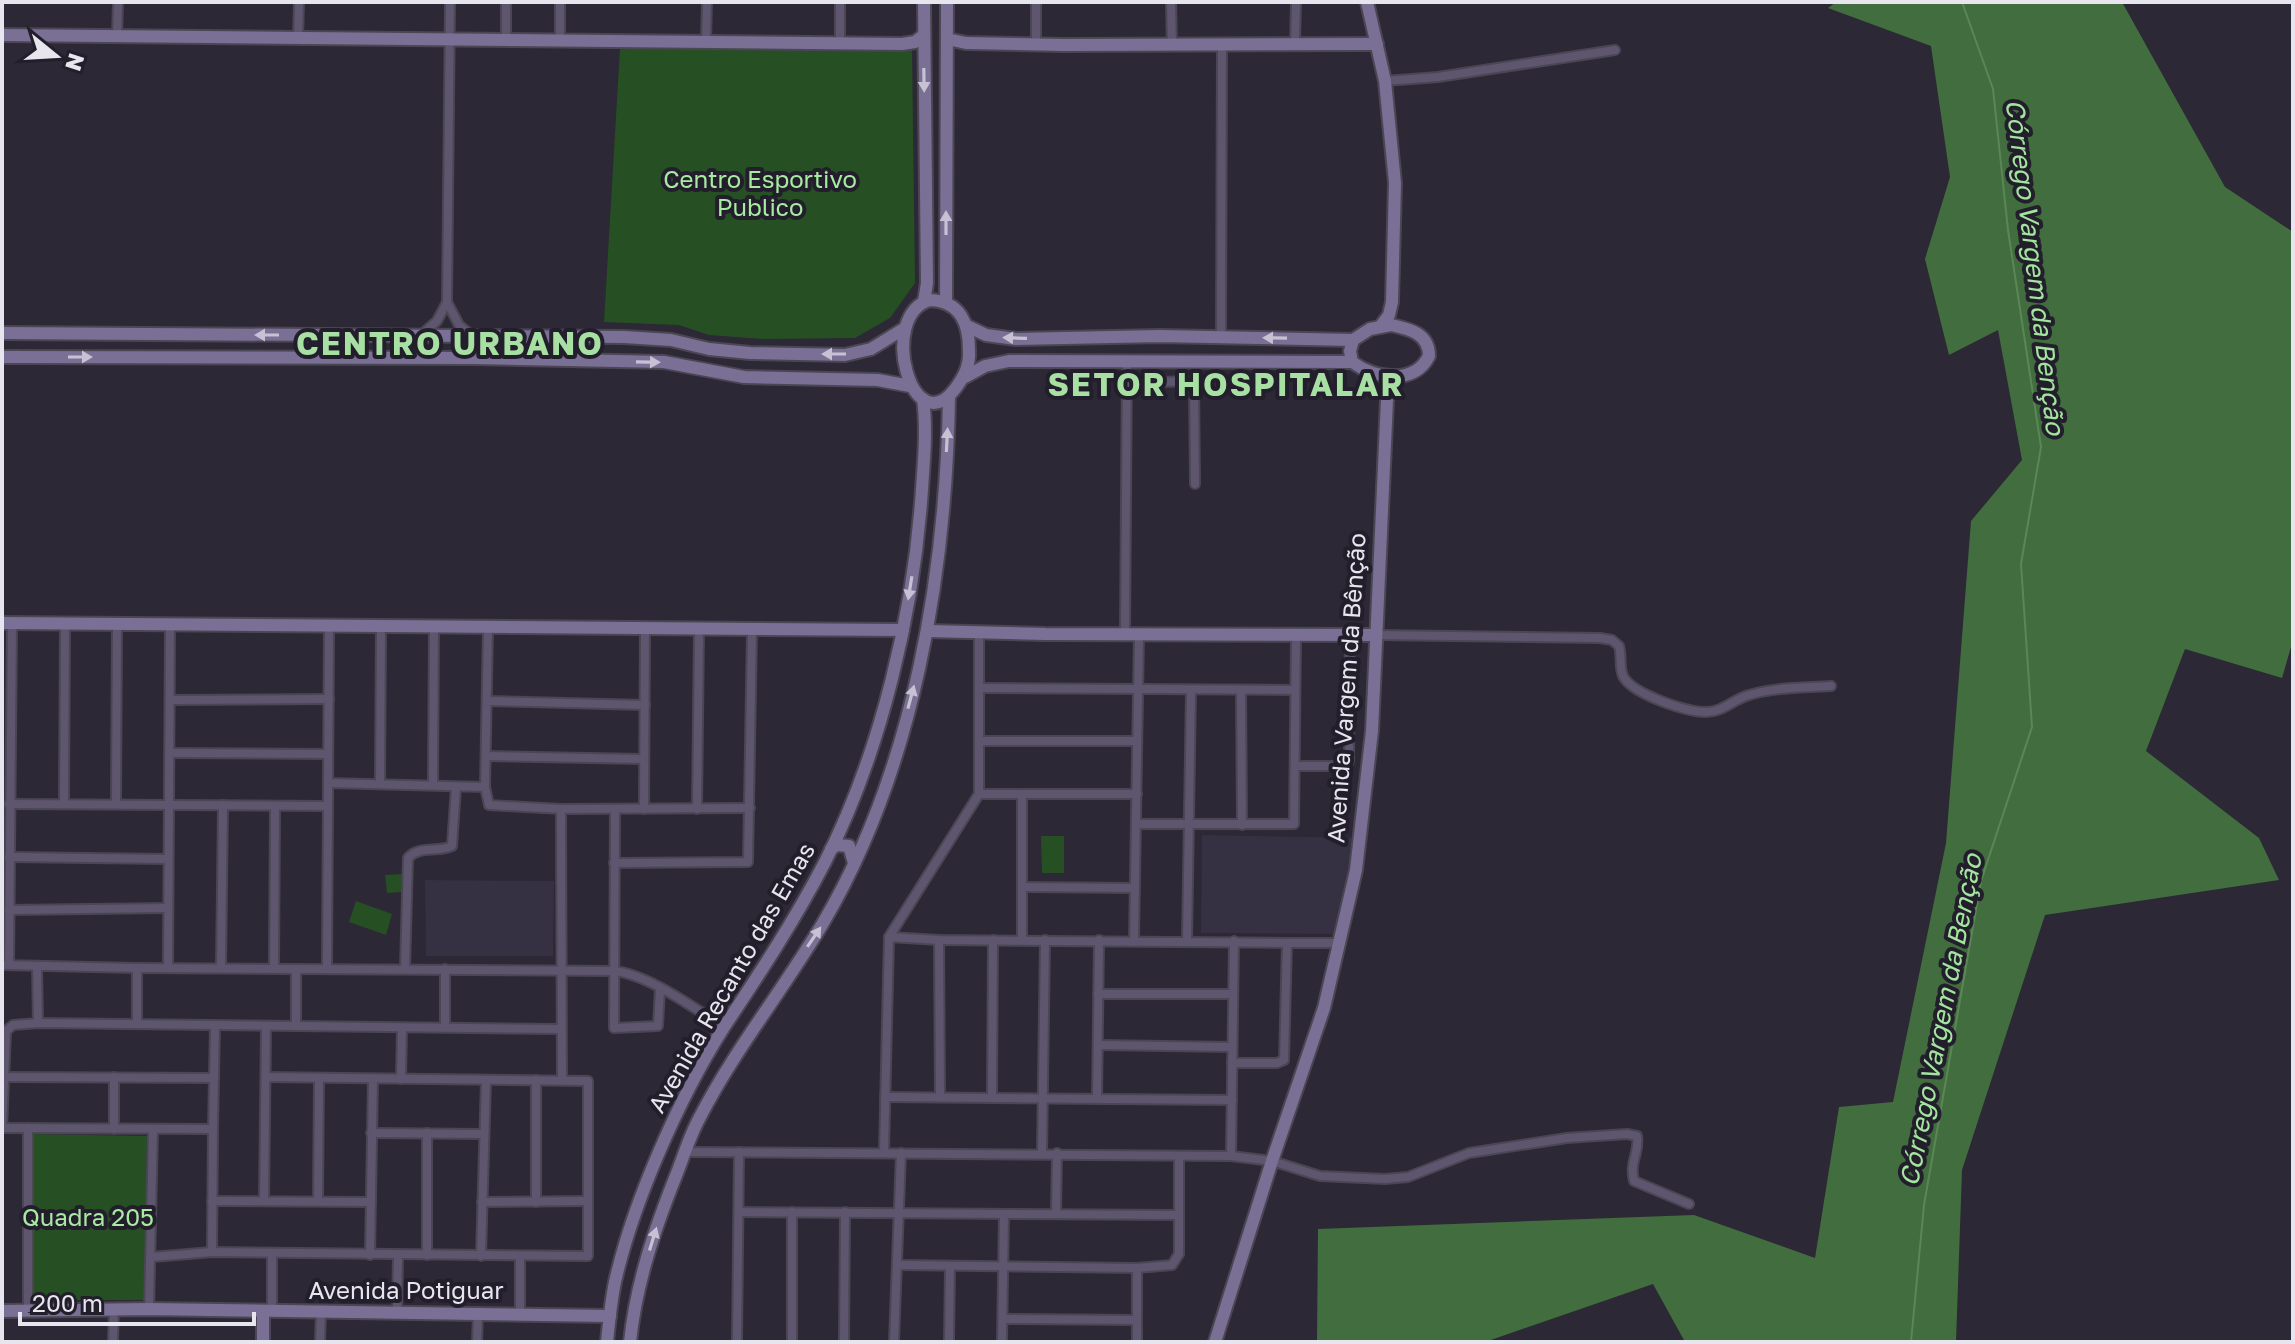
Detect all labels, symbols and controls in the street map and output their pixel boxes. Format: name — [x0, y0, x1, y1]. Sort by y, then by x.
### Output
north arrow — [16, 16, 96, 96]
text: N — [60, 50, 91, 74]
one-way arrow — [917, 68, 930, 93]
water label: Córrego Vargem da Benção — [2000, 97, 2072, 438]
park label: Centro Esportivo Publico — [663, 164, 857, 221]
one-way arrow — [940, 210, 952, 235]
district label: CENTRO URBANO — [296, 324, 604, 362]
one-way arrow — [254, 329, 279, 341]
one-way arrow — [1002, 332, 1027, 345]
one-way arrow — [1262, 332, 1287, 344]
one-way arrow — [821, 348, 846, 360]
one-way arrow — [68, 351, 93, 363]
one-way arrow — [636, 355, 661, 368]
district label: SETOR HOSPITALAR — [1047, 365, 1405, 403]
one-way arrow — [941, 427, 954, 452]
street label: Avenida Vargem da Bênção — [1320, 532, 1371, 844]
one-way arrow — [903, 576, 916, 601]
one-way arrow — [905, 684, 917, 709]
street label: Avenida Recanto das Emas — [641, 837, 820, 1118]
water label: Córrego Vargem da Benção — [1893, 850, 1988, 1189]
one-way arrow — [806, 926, 821, 947]
park label: Quadra 205 — [22, 1202, 154, 1231]
one-way arrow — [647, 1226, 660, 1250]
street label: Avenida Potiguar — [308, 1275, 504, 1304]
scale bar — [20, 1276, 254, 1326]
text: 200 m — [32, 1288, 103, 1317]

